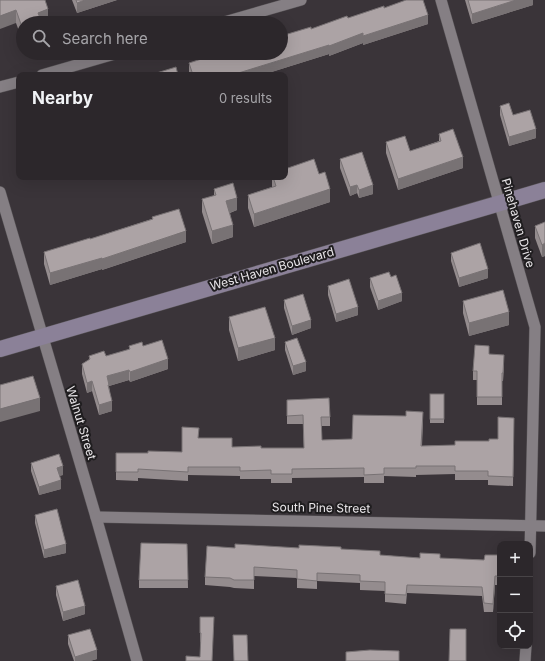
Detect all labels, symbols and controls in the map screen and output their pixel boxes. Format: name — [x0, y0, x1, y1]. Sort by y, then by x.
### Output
search box — [16, 16, 288, 60]
icon: search — [30, 27, 52, 49]
text: Search here — [62, 29, 148, 48]
text: Nearby — [32, 88, 93, 108]
text: 0 results — [219, 90, 272, 106]
street label: Pinehaven Drive — [499, 177, 538, 269]
street label: West Haven Boulevard — [208, 244, 336, 293]
street label: Walnut Street — [63, 384, 100, 462]
street label: South Pine Street — [272, 499, 370, 516]
map controls — [497, 541, 533, 649]
button: + — [497, 541, 533, 577]
button: − — [497, 577, 533, 613]
button: locate — [497, 613, 533, 649]

